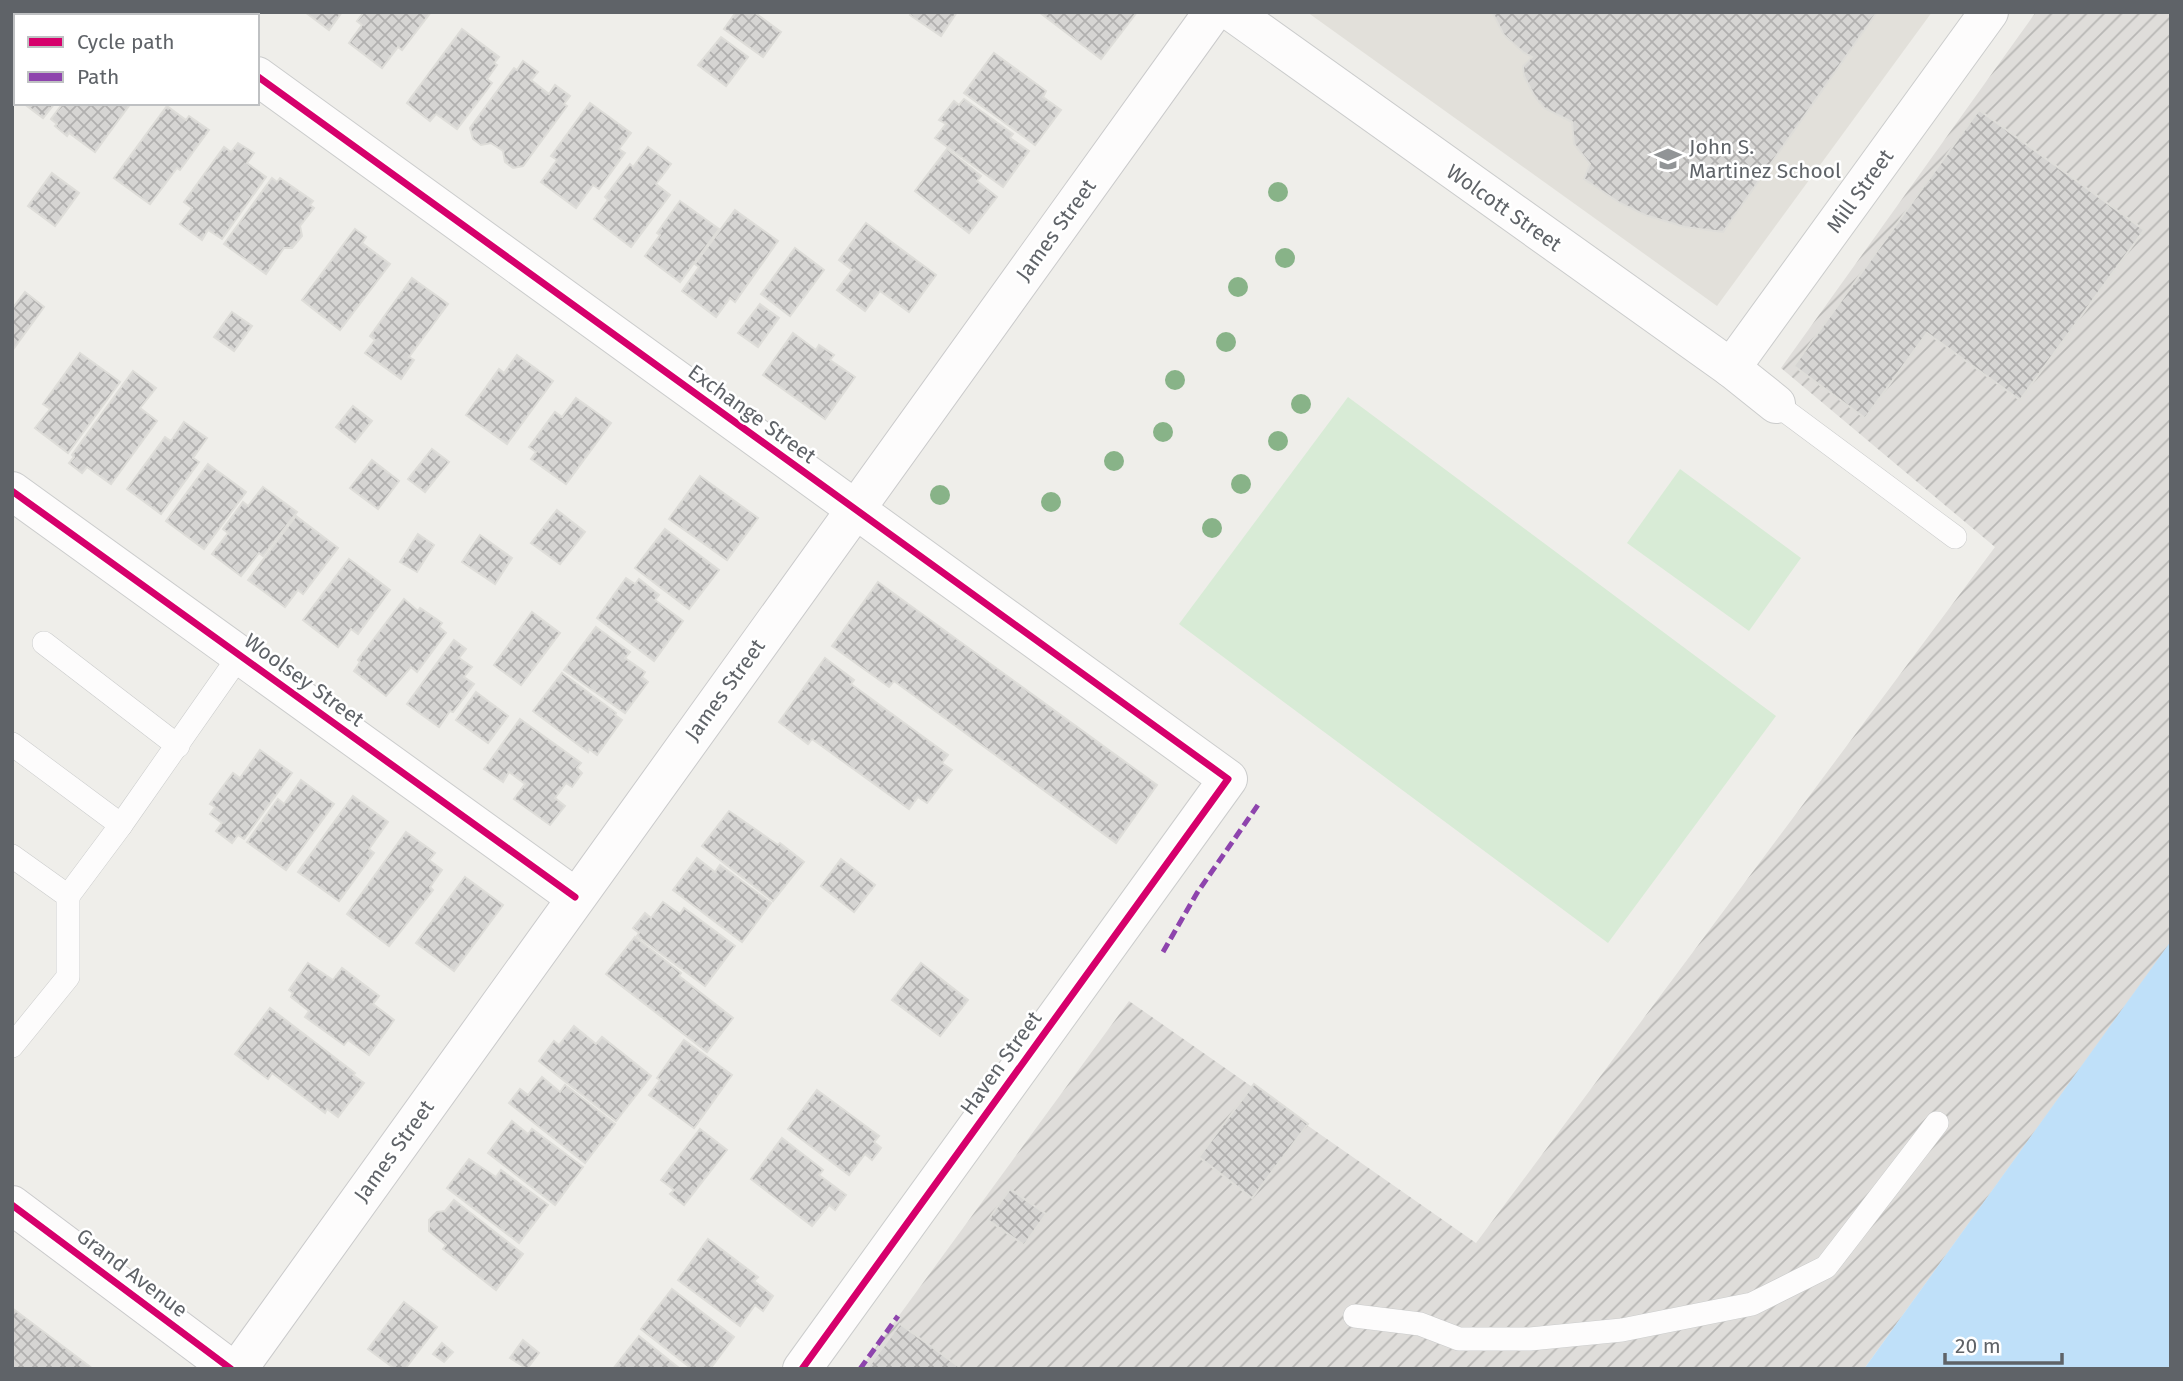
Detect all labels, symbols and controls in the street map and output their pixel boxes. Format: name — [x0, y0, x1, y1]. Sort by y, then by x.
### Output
legend — [14, 14, 259, 105]
text: Cycle path — [77, 29, 175, 55]
text: Path — [77, 64, 119, 90]
place label: John S. Martinez School — [1689, 134, 1841, 184]
school or university icon: John S. Martinez School — [1653, 144, 1683, 174]
street label: Mill Street — [1821, 144, 1899, 238]
street label: Wolcott Street — [1441, 159, 1567, 258]
street label: James Street — [1010, 174, 1102, 286]
street label: Exchange Street — [683, 359, 821, 469]
street label: Woolsey Street — [239, 628, 369, 732]
street label: James Street — [679, 634, 771, 746]
street label: Haven Street — [955, 1006, 1048, 1120]
street label: James Street — [348, 1095, 440, 1207]
street label: Grand Avenue — [71, 1223, 193, 1323]
scale bar — [1945, 1322, 2062, 1366]
text: 20 m — [1955, 1333, 2001, 1359]

